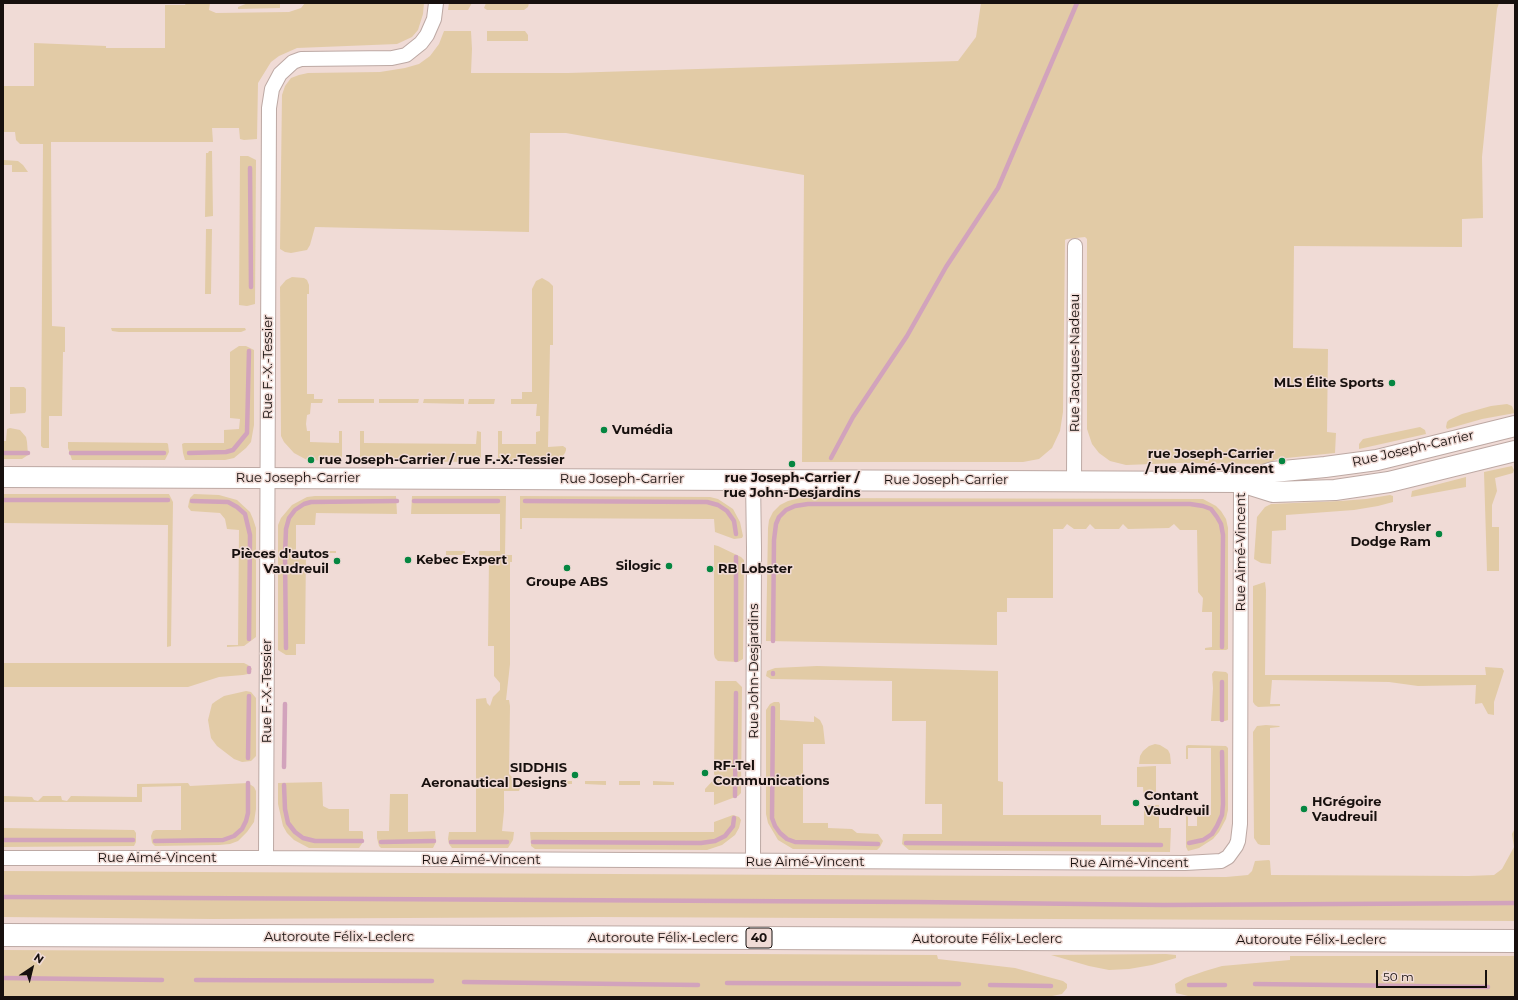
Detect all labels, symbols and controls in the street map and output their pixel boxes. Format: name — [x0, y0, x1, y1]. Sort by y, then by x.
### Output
street label: Rue Jacques-Nadeau — [1067, 294, 1083, 432]
street label: Rue F.-X.-Tessier — [260, 315, 276, 419]
place label: MLS Élite Sports — [1274, 375, 1384, 391]
marker: MLS Élite Sports — [1387, 378, 1397, 388]
place label: Vumédia — [612, 422, 673, 438]
marker: Vumédia — [599, 425, 609, 435]
street label: Rue Joseph-Carrier — [1351, 427, 1475, 471]
place label: rue Joseph-Carrier / rue Aimé-Vincent — [1145, 446, 1274, 477]
place label: rue Joseph-Carrier / rue F.-X.-Tessier — [319, 452, 565, 468]
marker: rue Joseph-Carrier / rue F.-X.-Tessier — [306, 455, 316, 465]
marker: rue Joseph-Carrier / rue Aimé-Vincent — [1277, 456, 1287, 466]
marker: rue Joseph-Carrier / rue John-Desjardins — [787, 459, 797, 469]
street label: Rue Joseph-Carrier — [236, 470, 360, 486]
place label: rue Joseph-Carrier / rue John-Desjardins — [723, 470, 861, 501]
street label: Rue Joseph-Carrier — [560, 471, 684, 487]
street label: Rue Joseph-Carrier — [884, 472, 1008, 488]
street label: Rue Aimé-Vincent — [1233, 493, 1249, 611]
place label: Chrysler Dodge Ram — [1351, 519, 1431, 550]
marker: Chrysler Dodge Ram — [1434, 529, 1444, 539]
place label: Pièces d'autos Vaudreuil — [231, 546, 329, 577]
place label: Kebec Expert — [416, 552, 507, 568]
marker: Kebec Expert — [403, 555, 413, 565]
marker: Pièces d'autos Vaudreuil — [332, 556, 342, 566]
place label: Silogic — [616, 558, 661, 574]
marker: Silogic — [664, 561, 674, 571]
place label: RB Lobster — [718, 561, 793, 577]
marker: Groupe ABS — [562, 563, 572, 573]
marker: RB Lobster — [705, 564, 715, 574]
place label: Groupe ABS — [526, 574, 608, 590]
street label: Rue John-Desjardins — [746, 603, 762, 739]
street label: Rue F.-X.-Tessier — [259, 639, 275, 743]
place label: RF-Tel Communications — [713, 758, 829, 789]
place label: SIDDHIS Aeronautical Designs — [421, 760, 567, 791]
marker: RF-Tel Communications — [700, 768, 710, 778]
marker: SIDDHIS Aeronautical Designs — [570, 770, 580, 780]
place label: Contant Vaudreuil — [1144, 788, 1209, 819]
place label: HGrégoire Vaudreuil — [1312, 794, 1381, 825]
marker: Contant Vaudreuil — [1131, 798, 1141, 808]
marker: HGrégoire Vaudreuil — [1299, 804, 1309, 814]
street label: Rue Aimé-Vincent — [98, 850, 216, 866]
street label: Rue Aimé-Vincent — [422, 852, 540, 868]
street label: Rue Aimé-Vincent — [746, 854, 864, 870]
street label: Rue Aimé-Vincent — [1070, 855, 1188, 871]
road number: 40 — [746, 928, 772, 948]
street label: Autoroute Félix-Leclerc — [264, 929, 414, 945]
street label: Autoroute Félix-Leclerc — [588, 930, 738, 946]
street label: Autoroute Félix-Leclerc — [912, 931, 1062, 947]
street label: Autoroute Félix-Leclerc — [1236, 932, 1386, 948]
north arrow — [12, 948, 52, 988]
text: N — [31, 950, 47, 966]
scale bar — [1378, 962, 1489, 988]
text: 50 m — [1383, 969, 1414, 984]

